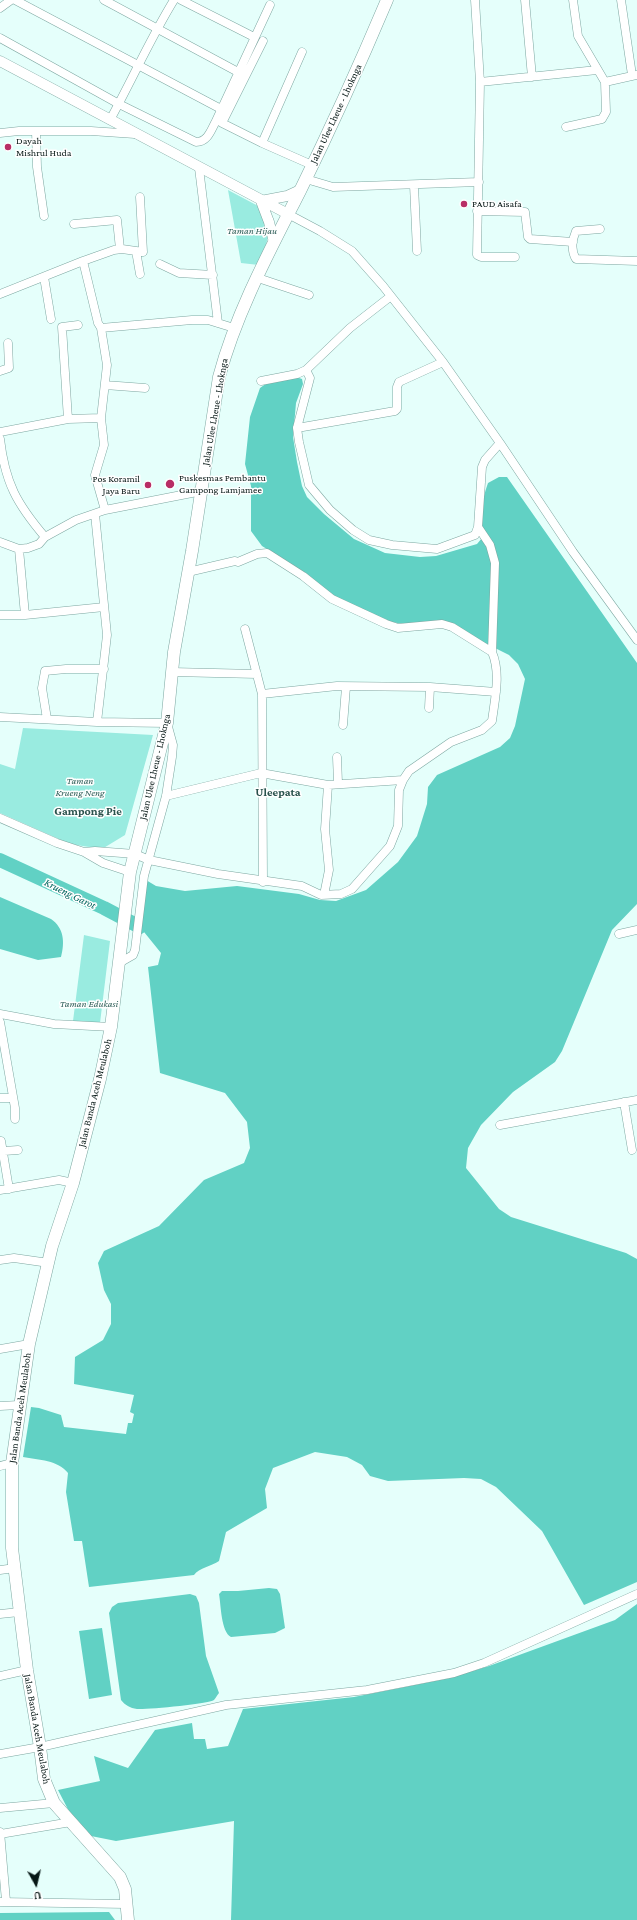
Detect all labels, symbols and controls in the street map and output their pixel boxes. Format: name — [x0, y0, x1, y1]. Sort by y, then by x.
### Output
street label: Jalan Ulee Lheue - Lhoknga — [308, 62, 364, 166]
place label: Dayah Mishrul Huda — [16, 135, 71, 158]
marker: Dayah Mishrul Huda — [3, 142, 13, 152]
place label: PAUD Aisafa — [472, 198, 522, 210]
marker: PAUD Aisafa — [459, 199, 469, 209]
park label: Taman Hijau — [227, 225, 277, 237]
street label: Jalan Ulee Lheue - Lhoknga — [200, 357, 230, 467]
place label: Puskesmas Pembantu Gampong Lamjamee — [179, 472, 266, 496]
place label: Pos Koramil Jaya Baru — [93, 473, 140, 496]
marker: Puskesmas Pembantu Gampong Lamjamee — [164, 478, 176, 490]
marker: Pos Koramil Jaya Baru — [143, 480, 153, 490]
street label: Jalan Ulee Lheue - Lhoknga — [137, 713, 173, 821]
park label: Taman Krueng Neng — [55, 775, 105, 798]
district label: Uleepata — [255, 785, 301, 799]
district label: Gampong Pie — [54, 804, 122, 818]
water label: Krueng Garot — [42, 876, 98, 912]
park label: Taman Edukasi — [60, 998, 118, 1010]
street label: Jalan Banda Aceh Meulaboh — [76, 1037, 114, 1149]
street label: Jalan Banda Aceh Meulaboh — [6, 1352, 34, 1464]
street label: Jalan Banda Aceh Meulaboh — [21, 1673, 53, 1785]
north arrow — [16, 1864, 56, 1904]
text: U — [33, 1889, 42, 1902]

